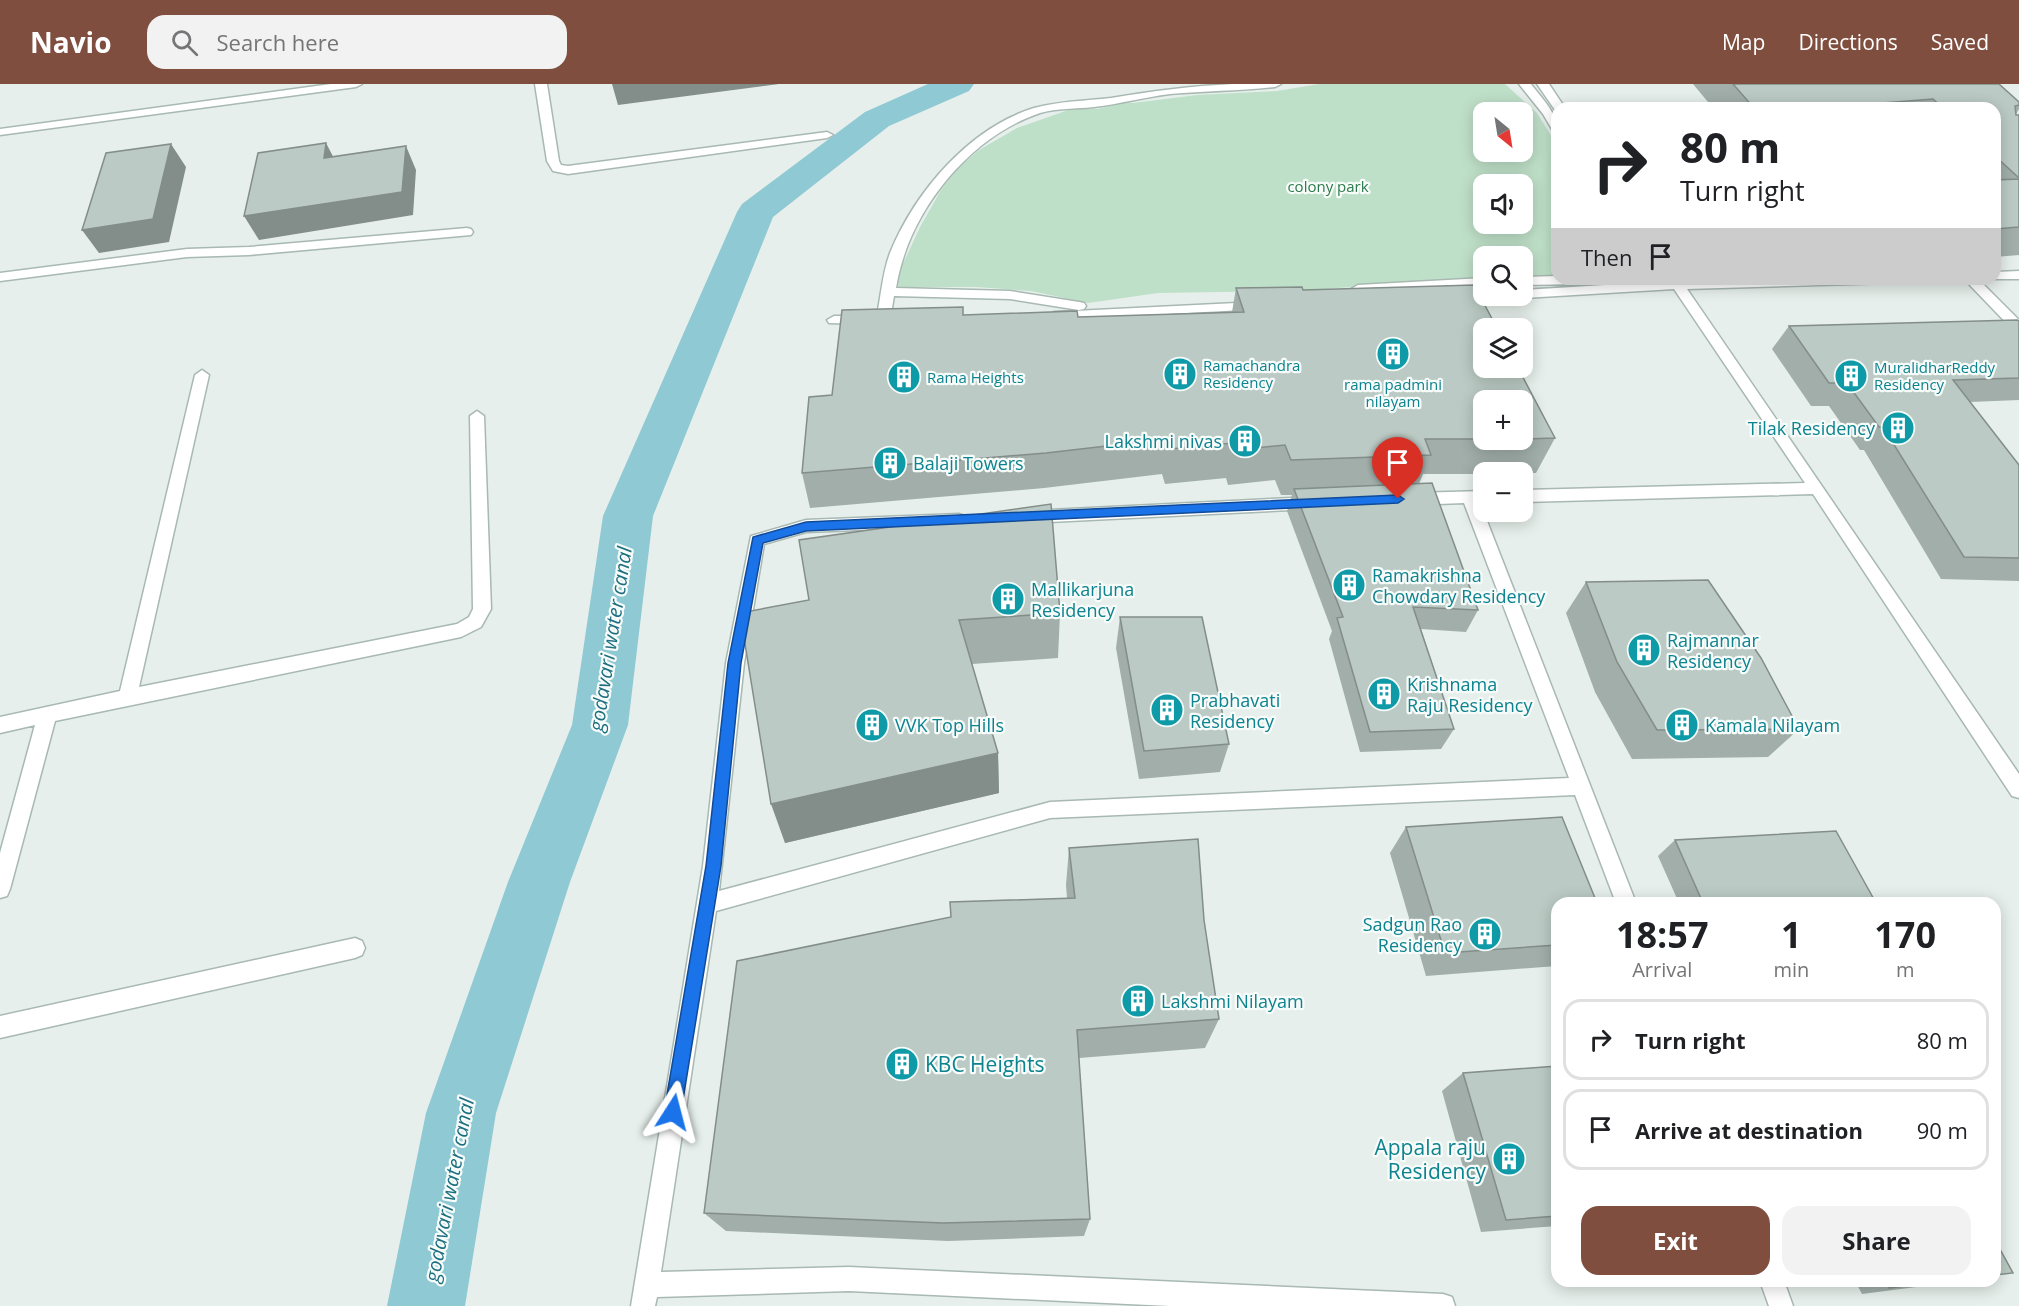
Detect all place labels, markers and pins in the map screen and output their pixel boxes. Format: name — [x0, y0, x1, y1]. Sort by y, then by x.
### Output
building icon: rama padmini nilayam — [1375, 336, 1411, 372]
place label: Ramachandra Residency — [1203, 355, 1300, 392]
building icon: Ramachandra Residency — [1162, 356, 1198, 392]
place label: MuralidharReddy Residency — [1874, 357, 1996, 394]
building icon: MuralidharReddy Residency — [1833, 358, 1869, 394]
building icon: Rama Heights — [886, 359, 922, 395]
place label: Rama Heights — [927, 367, 1024, 387]
place label: rama padmini nilayam — [1344, 374, 1442, 411]
building icon: Tilak Residency — [1880, 410, 1916, 446]
place label: Tilak Residency — [1748, 416, 1876, 440]
building icon: Lakshmi nivas — [1227, 423, 1263, 459]
place label: Lakshmi nivas — [1104, 429, 1222, 453]
pin — [1372, 437, 1423, 499]
building icon: Balaji Towers — [872, 445, 908, 481]
place label: Balaji Towers — [913, 451, 1024, 475]
place label: Ramakrishna Chowdary Residency — [1372, 563, 1546, 608]
building icon: Ramakrishna Chowdary Residency — [1331, 567, 1367, 603]
place label: Mallikarjuna Residency — [1031, 577, 1134, 622]
building icon: Mallikarjuna Residency — [990, 581, 1026, 617]
place label: Rajmannar Residency — [1667, 628, 1759, 673]
building icon: Rajmannar Residency — [1626, 632, 1662, 668]
place label: Krishnama Raju Residency — [1407, 672, 1533, 717]
building icon: Krishnama Raju Residency — [1366, 676, 1402, 712]
place label: Prabhavati Residency — [1190, 688, 1280, 733]
building icon: Prabhavati Residency — [1149, 692, 1185, 728]
building icon: VVK Top Hills — [854, 707, 890, 743]
building icon: Kamala Nilayam — [1664, 707, 1700, 743]
place label: VVK Top Hills — [895, 713, 1004, 737]
place label: Kamala Nilayam — [1705, 713, 1840, 737]
place label: Sadgun Rao Residency — [1363, 912, 1463, 957]
building icon: Sadgun Rao Residency — [1467, 916, 1503, 952]
building icon: Lakshmi Nilayam — [1120, 983, 1156, 1019]
place label: Lakshmi Nilayam — [1161, 989, 1304, 1013]
building icon: KBC Heights — [884, 1046, 920, 1082]
place label: KBC Heights — [925, 1050, 1044, 1078]
place label: Appala raju Residency — [1374, 1133, 1486, 1185]
building icon: Appala raju Residency — [1491, 1141, 1527, 1177]

